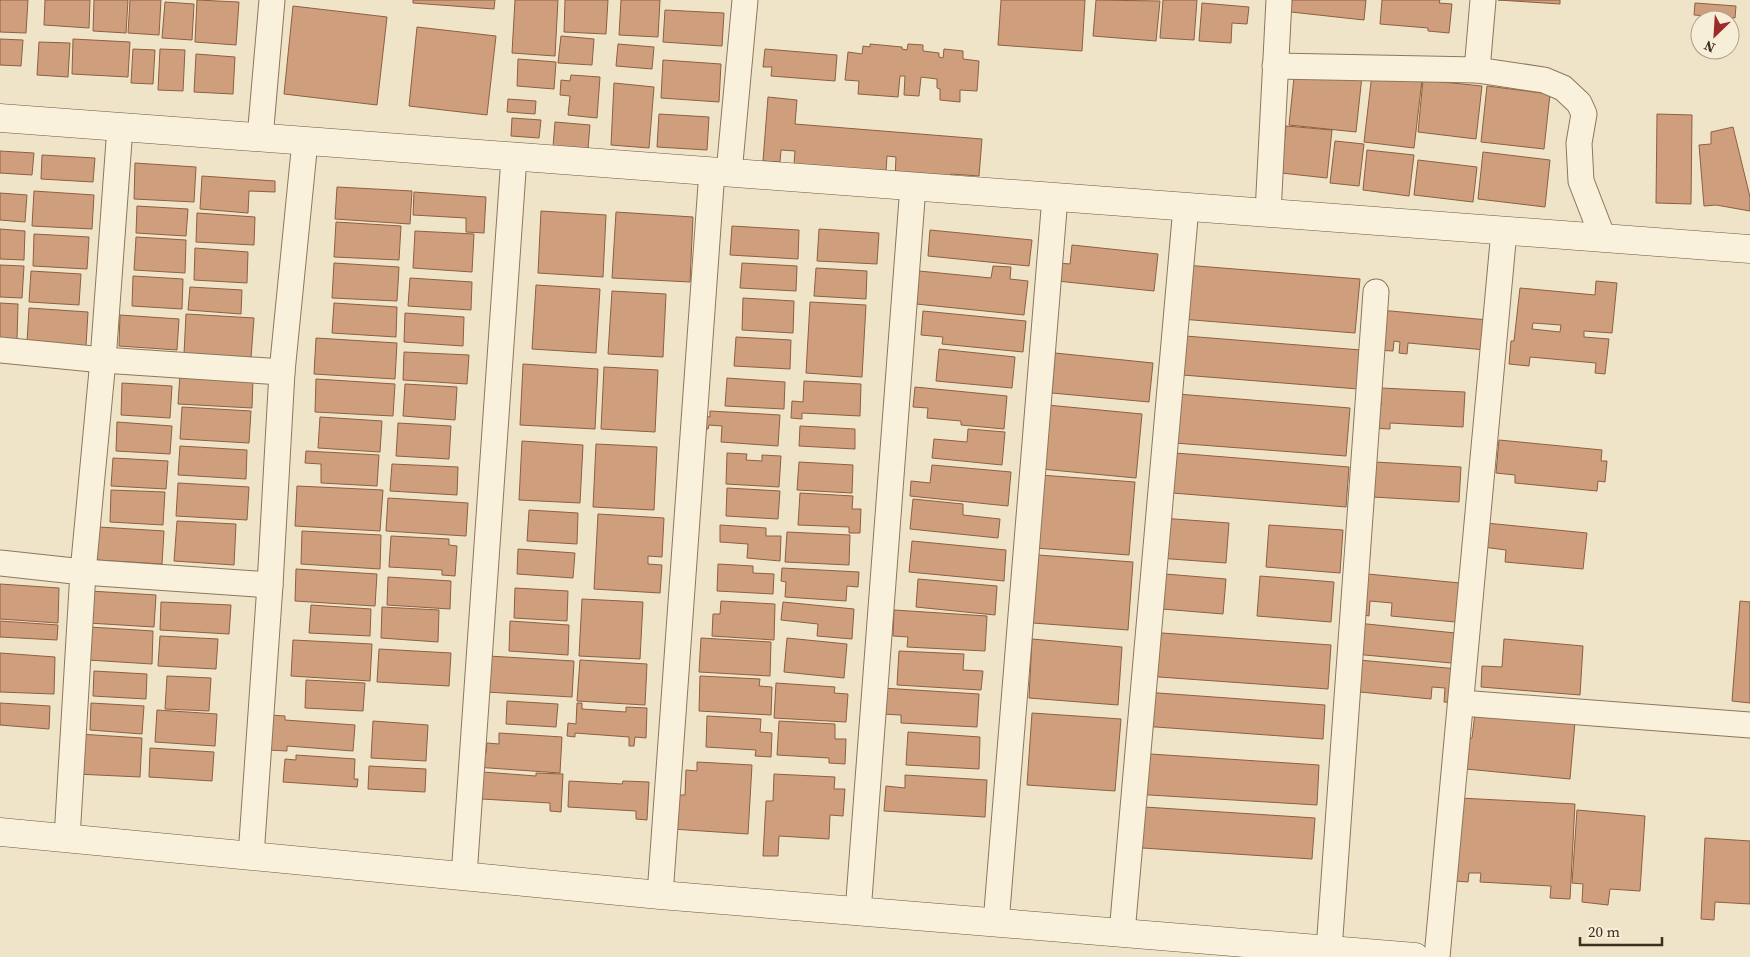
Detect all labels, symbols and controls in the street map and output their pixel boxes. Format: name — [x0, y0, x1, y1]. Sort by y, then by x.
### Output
north arrow — [1690, 10, 1740, 60]
text: N — [1701, 36, 1718, 58]
scale bar — [1580, 914, 1662, 946]
text: 20 m — [1588, 921, 1620, 942]

